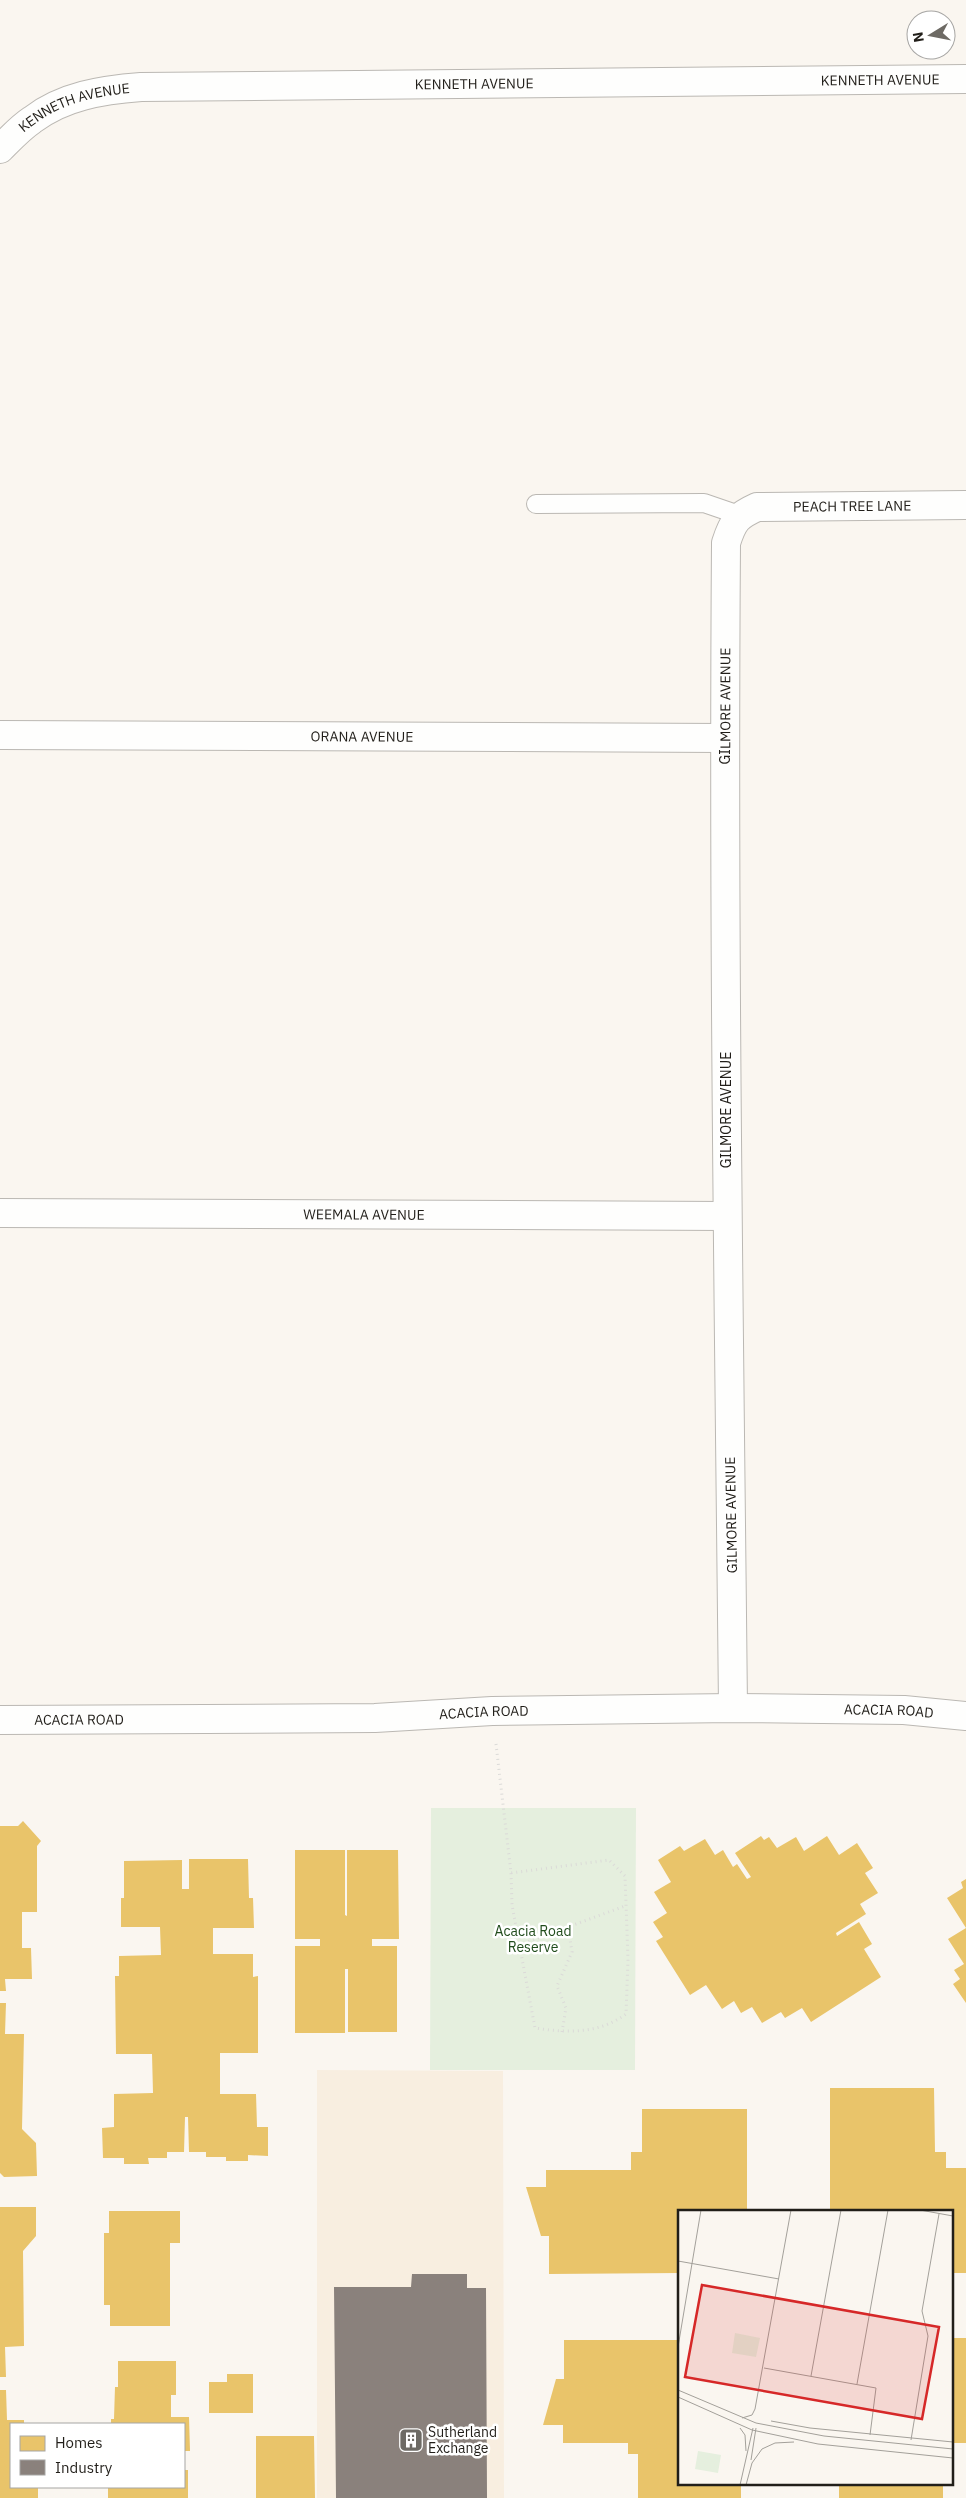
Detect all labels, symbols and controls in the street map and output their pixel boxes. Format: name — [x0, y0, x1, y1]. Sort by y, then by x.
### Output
north arrow — [906, 10, 956, 60]
text: N — [908, 31, 928, 44]
street label: KENNETH AVENUE — [821, 70, 940, 89]
street label: KENNETH AVENUE — [415, 74, 534, 93]
street label: KENNETH AVENUE — [15, 79, 131, 136]
street label: PEACH TREE LANE — [793, 497, 911, 516]
street label: GILMORE AVENUE — [716, 648, 734, 764]
street label: ORANA AVENUE — [311, 727, 413, 746]
street label: GILMORE AVENUE — [717, 1052, 735, 1168]
street label: WEEMALA AVENUE — [303, 1205, 425, 1224]
street label: GILMORE AVENUE — [721, 1457, 741, 1573]
street label: ACACIA ROAD — [844, 1700, 934, 1722]
street label: ACACIA ROAD — [438, 1702, 529, 1723]
street label: ACACIA ROAD — [34, 1710, 124, 1729]
park label: Acacia Road Reserve — [495, 1922, 572, 1956]
inset map — [678, 2210, 954, 2486]
legend — [10, 2423, 185, 2488]
place label: Sutherland Exchange — [428, 2423, 497, 2457]
building icon: Sutherland Exchange — [398, 2427, 424, 2453]
text: Homes — [55, 2433, 103, 2452]
text: Industry — [55, 2458, 113, 2477]

